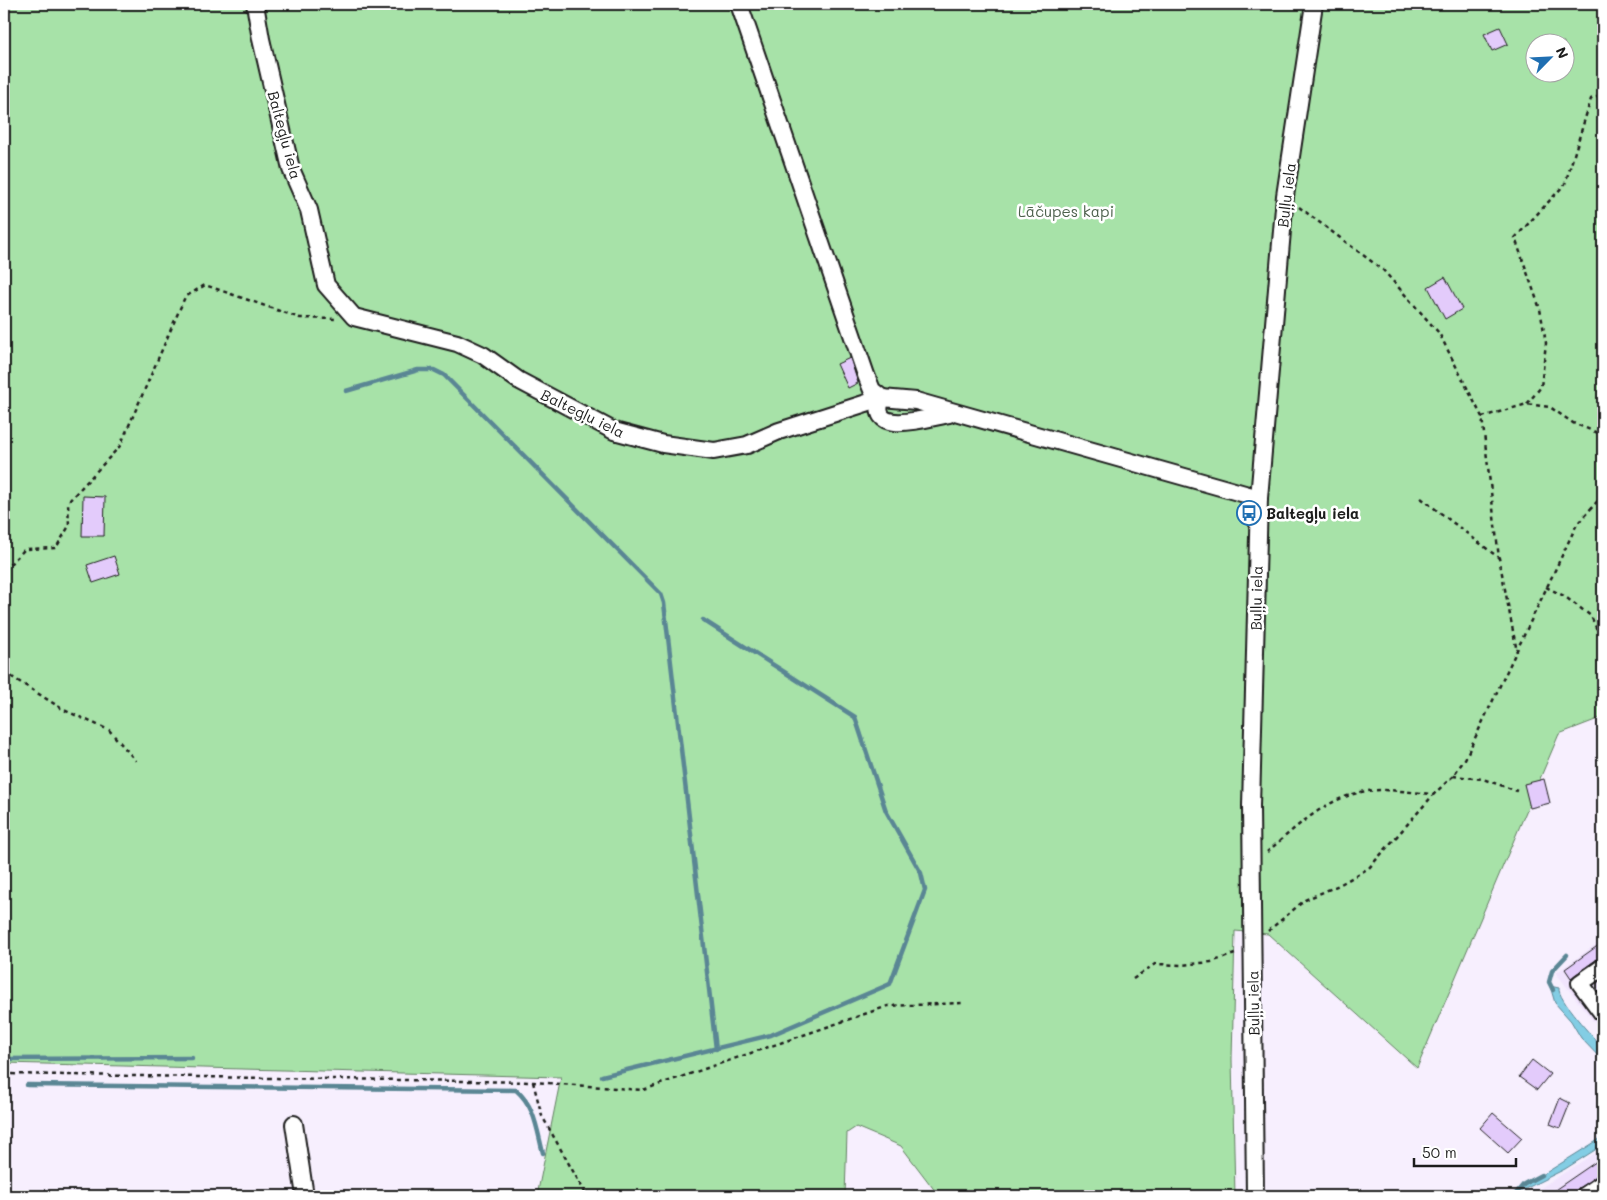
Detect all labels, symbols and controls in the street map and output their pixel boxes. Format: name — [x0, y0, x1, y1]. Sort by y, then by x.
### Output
north arrow — [1524, 32, 1574, 82]
text: N — [1551, 44, 1573, 61]
street label: Baltegļu iela — [263, 89, 306, 182]
street label: Buļļu iela — [1272, 162, 1301, 229]
park label: Lāčupes kapi — [1018, 201, 1114, 221]
street label: Baltegļu iela — [537, 384, 628, 443]
bus stop icon: Baltegļu iela — [1236, 500, 1262, 526]
place label: Baltegļu iela — [1266, 503, 1359, 524]
street label: Buļļu iela — [1245, 565, 1268, 631]
street label: Buļļu iela — [1242, 970, 1265, 1036]
scale bar — [1414, 1135, 1517, 1167]
text: 50 m — [1422, 1142, 1457, 1162]

